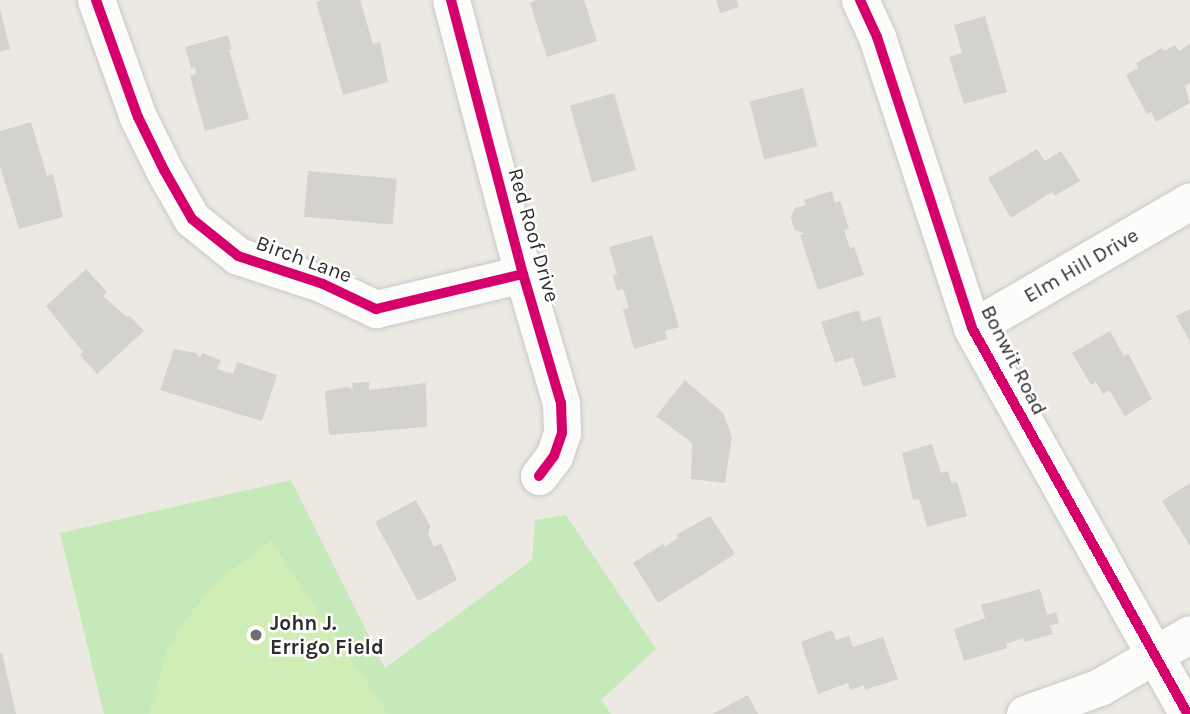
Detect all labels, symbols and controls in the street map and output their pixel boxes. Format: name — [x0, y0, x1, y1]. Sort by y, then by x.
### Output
street label: Red Roof Drive — [503, 165, 565, 305]
street label: Elm Hill Drive — [1019, 222, 1143, 308]
street label: Birch Lane — [253, 230, 355, 288]
street label: Bonwit Road — [976, 301, 1052, 419]
place label: John J. Errigo Field — [270, 610, 384, 660]
marker: John J. Errigo Field — [248, 627, 264, 643]

